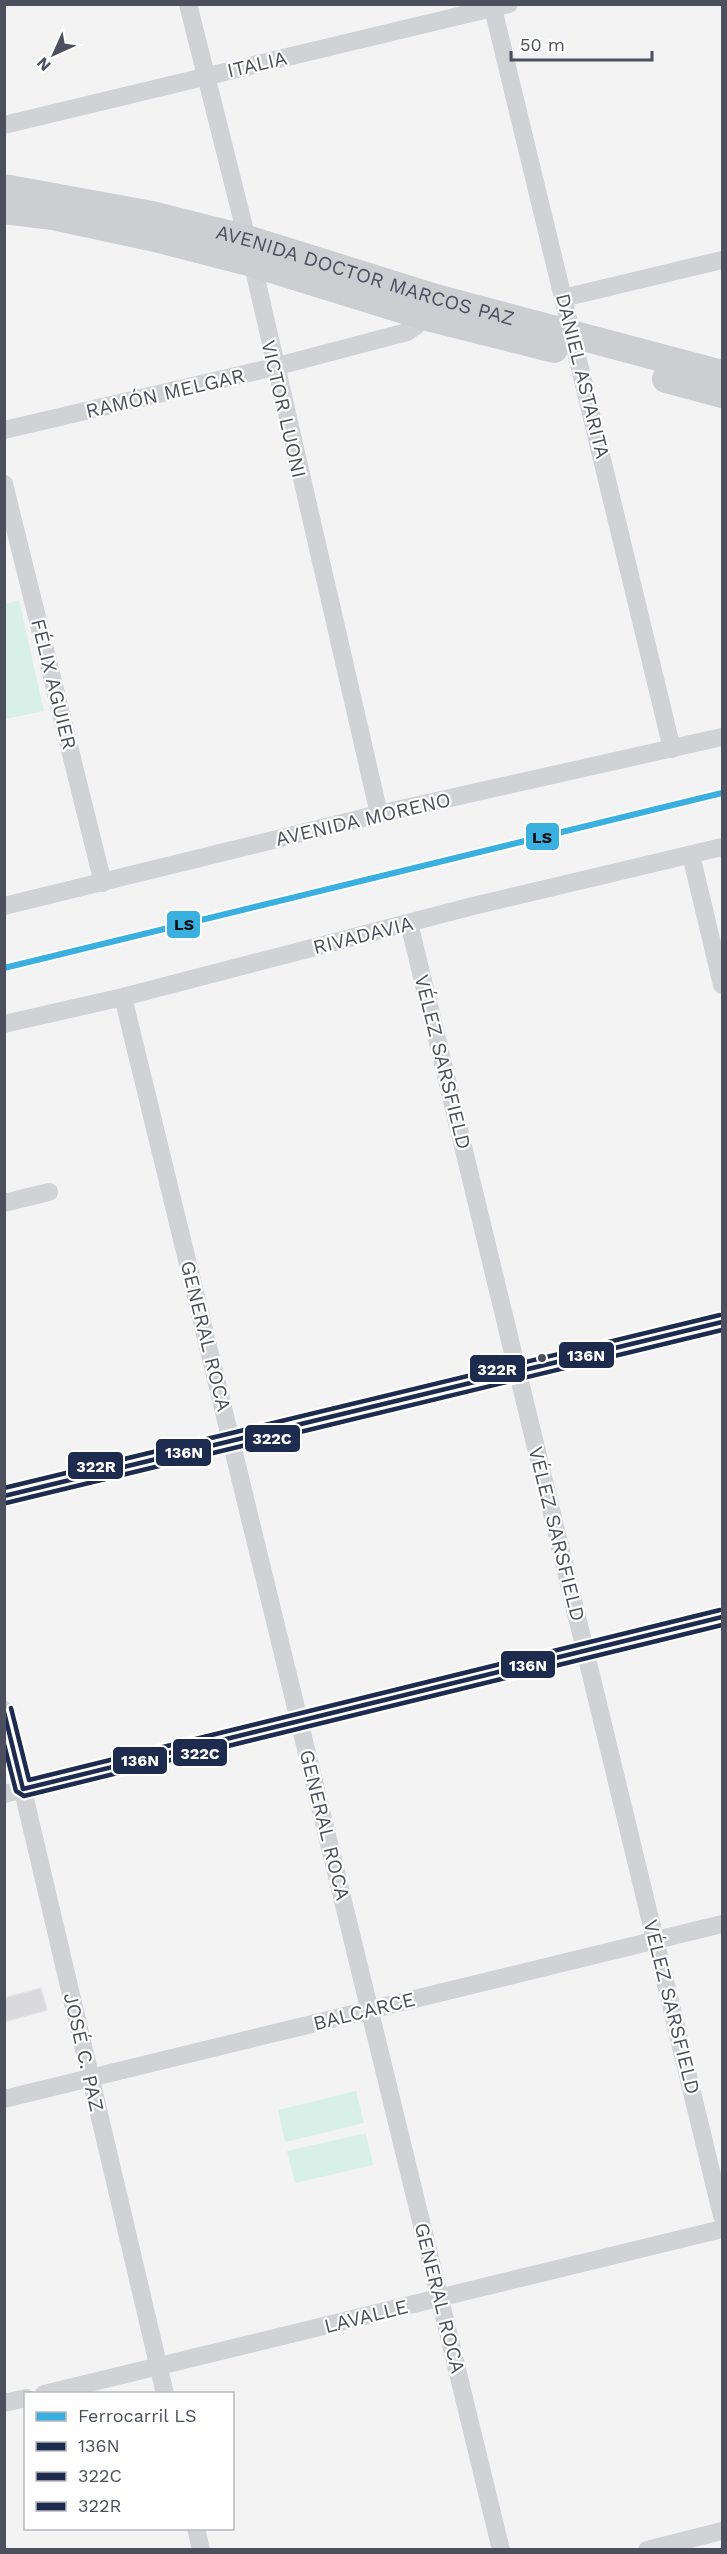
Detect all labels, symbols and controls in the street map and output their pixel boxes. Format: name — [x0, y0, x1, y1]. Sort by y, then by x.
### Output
north arrow — [24, 24, 84, 84]
scale bar — [511, 24, 652, 62]
text: 50 m — [520, 34, 565, 55]
street label: ITALIA — [225, 46, 289, 82]
text: N — [33, 53, 55, 75]
street label: AVENIDA DOCTOR MARCOS PAZ — [213, 220, 517, 330]
street label: DANIEL ASTARITA — [551, 291, 615, 461]
street label: VICTOR LUONI — [256, 338, 312, 480]
street label: RAMÓN MELGAR — [83, 363, 247, 423]
street label: FÉLIX AGUIER — [26, 616, 82, 752]
street label: AVENIDA MORENO — [273, 787, 453, 851]
line badge: LS — [525, 822, 560, 851]
text: LS — [532, 828, 552, 847]
line badge: LS — [166, 910, 201, 939]
street label: RIVADAVIA — [310, 911, 416, 959]
text: LS — [174, 915, 194, 934]
street label: VÉLEZ SARSFIELD — [410, 972, 476, 1152]
street label: GENERAL ROCA — [176, 1258, 236, 1414]
line badge: 136N — [558, 1341, 615, 1369]
text: 136N — [567, 1346, 605, 1365]
unlabelled marker — [536, 1352, 548, 1364]
line badge: 322R — [469, 1354, 526, 1383]
text: 322R — [477, 1360, 517, 1379]
line badge: 322C — [244, 1424, 301, 1453]
text: 322C — [252, 1429, 292, 1448]
line badge: 136N — [155, 1438, 212, 1467]
text: 136N — [165, 1443, 203, 1462]
street label: VÉLEZ SARSFIELD — [524, 1444, 590, 1624]
line badge: 322R — [67, 1451, 124, 1480]
text: 322R — [76, 1457, 116, 1476]
line badge: 136N — [500, 1650, 556, 1679]
text: 136N — [509, 1656, 547, 1675]
line badge: 322C — [172, 1738, 228, 1767]
text: 322C — [180, 1744, 220, 1763]
line badge: 136N — [112, 1746, 168, 1775]
street label: GENERAL ROCA — [295, 1747, 355, 1903]
text: 136N — [121, 1751, 159, 1770]
street label: VÉLEZ SARSFIELD — [639, 1917, 705, 2097]
street label: BALCARCE — [311, 1987, 417, 2035]
street label: JOSÉ C. PAZ — [59, 1990, 109, 2114]
street label: GENERAL ROCA — [410, 2220, 470, 2376]
street label: LAVALLE — [322, 2294, 410, 2338]
legend — [24, 2392, 234, 2530]
text: Ferrocarril LS — [78, 2405, 197, 2426]
text: 136N — [78, 2435, 120, 2456]
text: 322C — [78, 2465, 122, 2486]
text: 322R — [78, 2495, 121, 2516]

